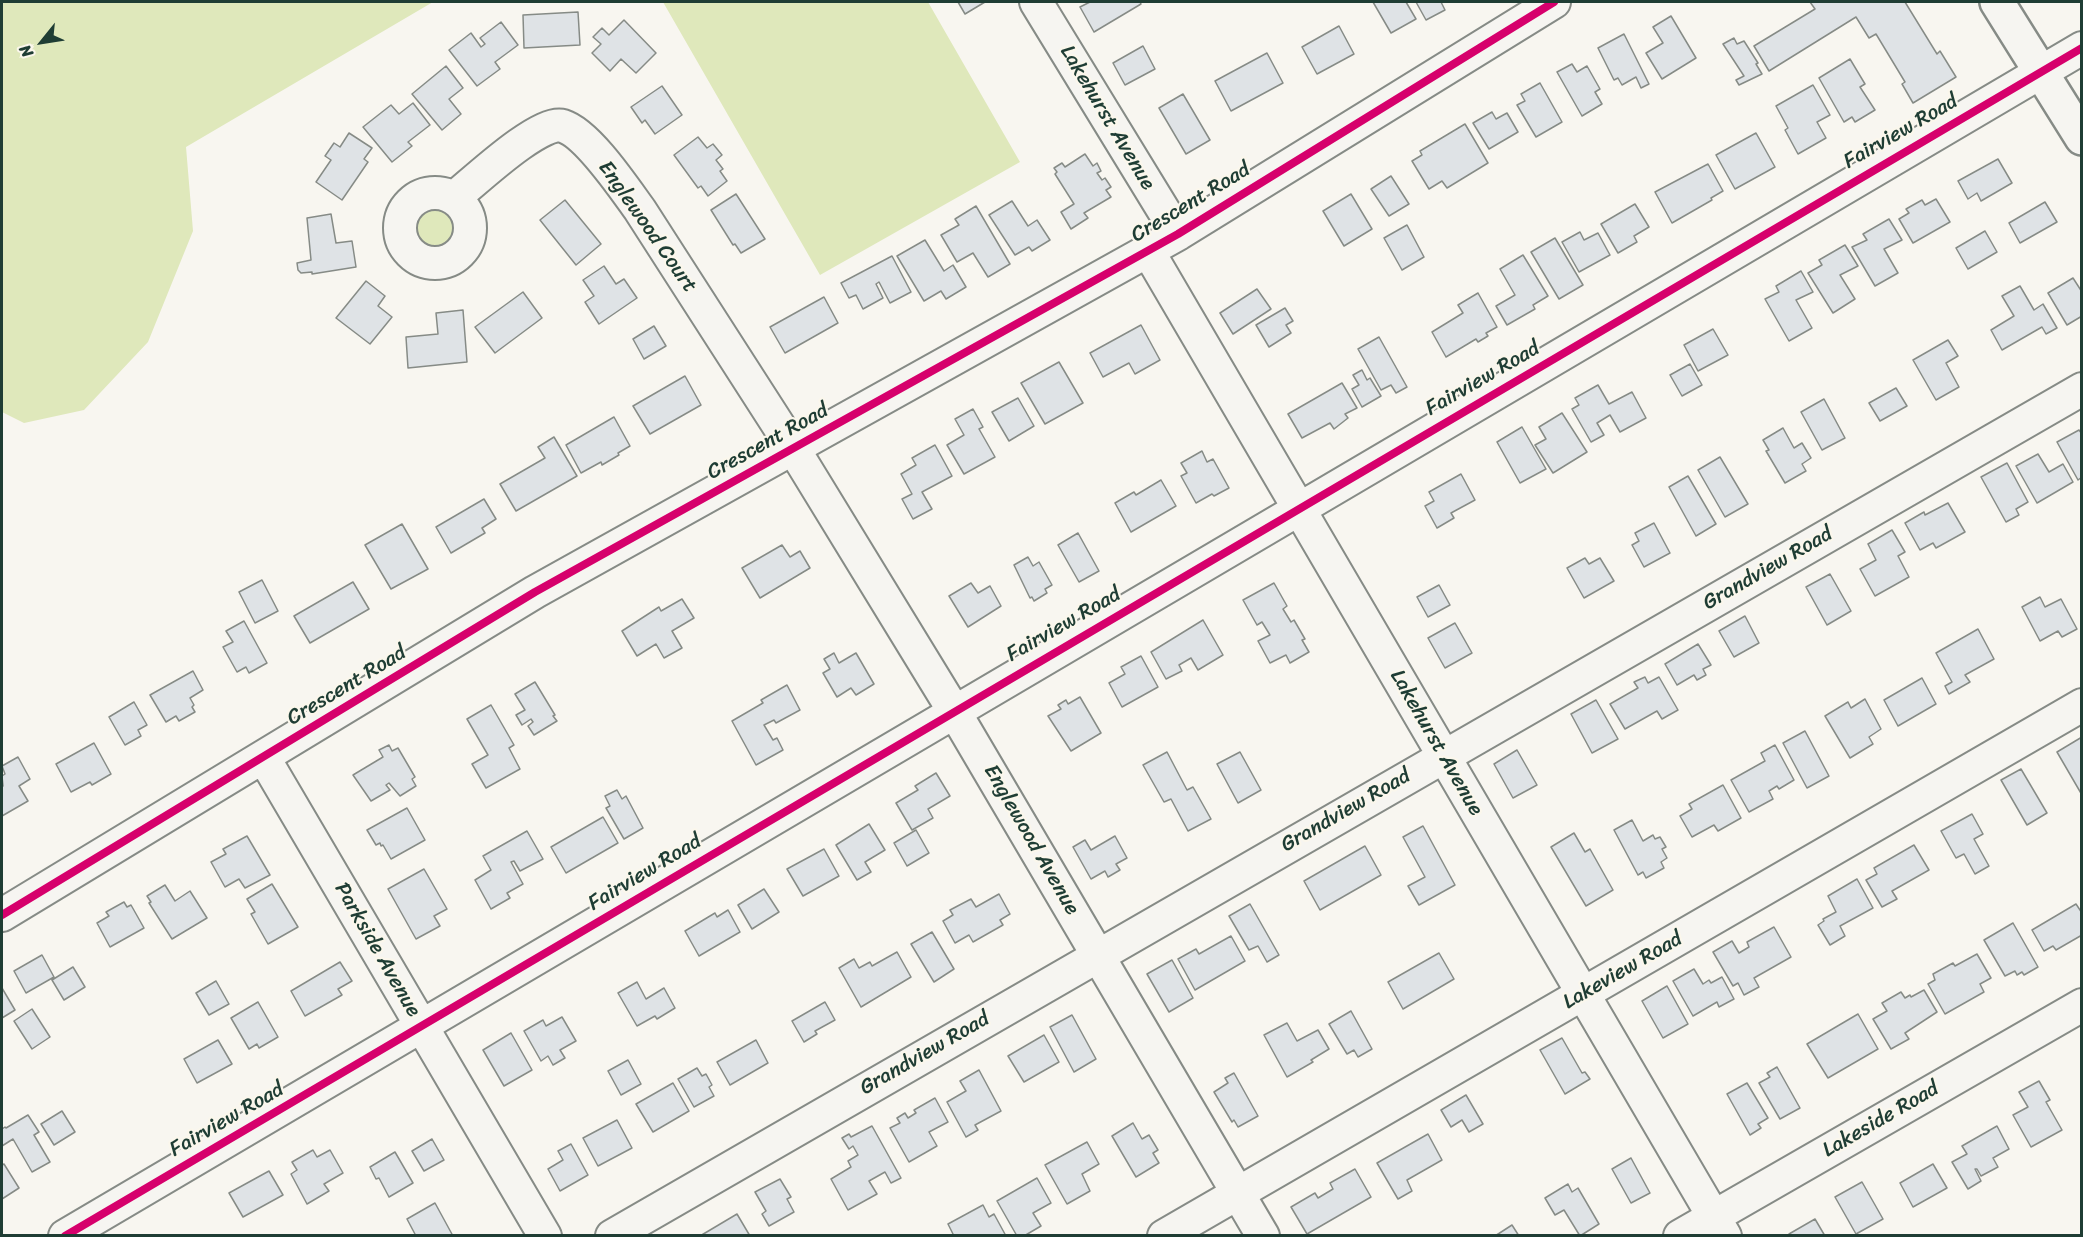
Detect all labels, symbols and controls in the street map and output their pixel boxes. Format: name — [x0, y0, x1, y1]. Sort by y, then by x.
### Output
north arrow — [12, 12, 72, 72]
text: N — [11, 39, 41, 63]
street label: Lakehurst Avenue — [1054, 41, 1160, 195]
street label: Fairview Road — [1839, 89, 1963, 175]
street label: Englewood Court — [592, 156, 702, 298]
street label: Crescent Road — [1127, 158, 1255, 248]
street label: Fairview Road — [1421, 336, 1545, 422]
street label: Crescent Road — [703, 398, 833, 486]
street label: Grandview Road — [1699, 522, 1837, 616]
street label: Fairview Road — [1002, 582, 1126, 668]
street label: Crescent Road — [283, 641, 411, 731]
street label: Lakehurst Avenue — [1384, 666, 1488, 820]
street label: Englewood Avenue — [978, 760, 1084, 920]
street label: Grandview Road — [1277, 764, 1415, 858]
street label: Fairview Road — [584, 829, 706, 917]
street label: Parkside Avenue — [328, 878, 426, 1022]
street label: Lakeview Road — [1559, 927, 1687, 1015]
street label: Grandview Road — [856, 1007, 994, 1101]
street label: Fairview Road — [165, 1077, 289, 1163]
street label: Lakeside Road — [1818, 1077, 1944, 1163]

